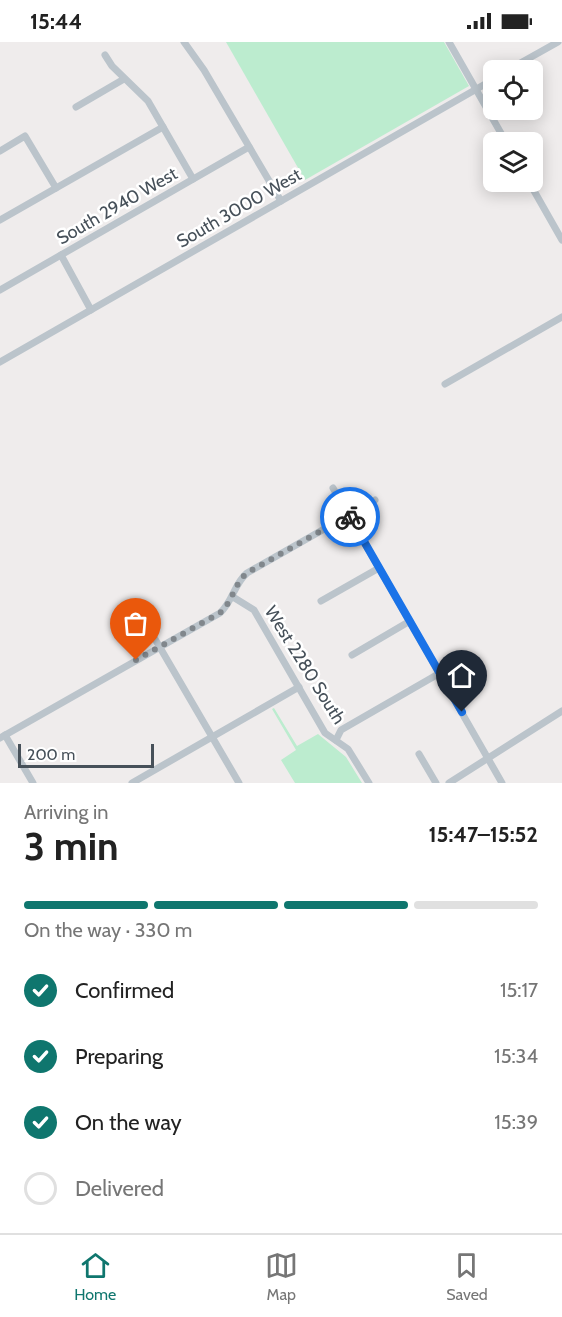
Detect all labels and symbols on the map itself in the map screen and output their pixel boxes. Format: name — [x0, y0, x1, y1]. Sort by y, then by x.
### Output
street label: South 2940 West — [53, 163, 181, 249]
street label: South 3000 West — [173, 163, 305, 253]
courier — [320, 487, 380, 547]
pin — [110, 598, 161, 660]
street label: West 2280 South — [260, 602, 350, 728]
pin — [436, 650, 487, 712]
scale bar — [18, 741, 154, 768]

